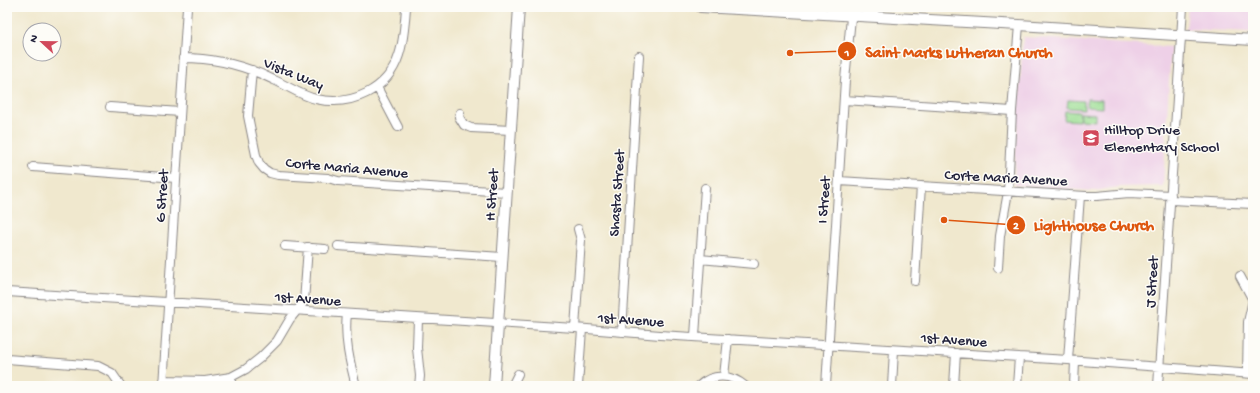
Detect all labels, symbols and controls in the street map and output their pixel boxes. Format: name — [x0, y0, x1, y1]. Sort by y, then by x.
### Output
north arrow — [22, 22, 62, 62]
text: N — [28, 33, 41, 45]
callout: Saint Marks Lutheran Church — [837, 37, 1061, 65]
text: Saint Marks Lutheran Church — [865, 45, 1053, 64]
text: 1 — [844, 47, 850, 61]
street label: Vista Way — [259, 54, 327, 95]
place label: Hilltop Drive Elementary School — [1104, 122, 1220, 157]
school or university icon: Hilltop Drive Elementary School — [1081, 128, 1101, 148]
street label: Shasta Street — [606, 147, 630, 237]
street label: Corte Maria Avenue — [285, 155, 409, 183]
street label: G Street — [152, 167, 174, 223]
street label: H Street — [482, 167, 504, 222]
street label: Corte Maria Avenue — [944, 167, 1068, 191]
street label: I Street — [814, 174, 836, 224]
callout: Lighthouse Church — [1006, 211, 1163, 239]
text: Lighthouse Church — [1034, 218, 1155, 237]
text: 2 — [1013, 220, 1019, 234]
street label: J Street — [1142, 254, 1164, 308]
street label: 1st Avenue — [273, 289, 342, 311]
street label: 1st Avenue — [596, 310, 665, 332]
street label: 1st Avenue — [919, 330, 988, 352]

